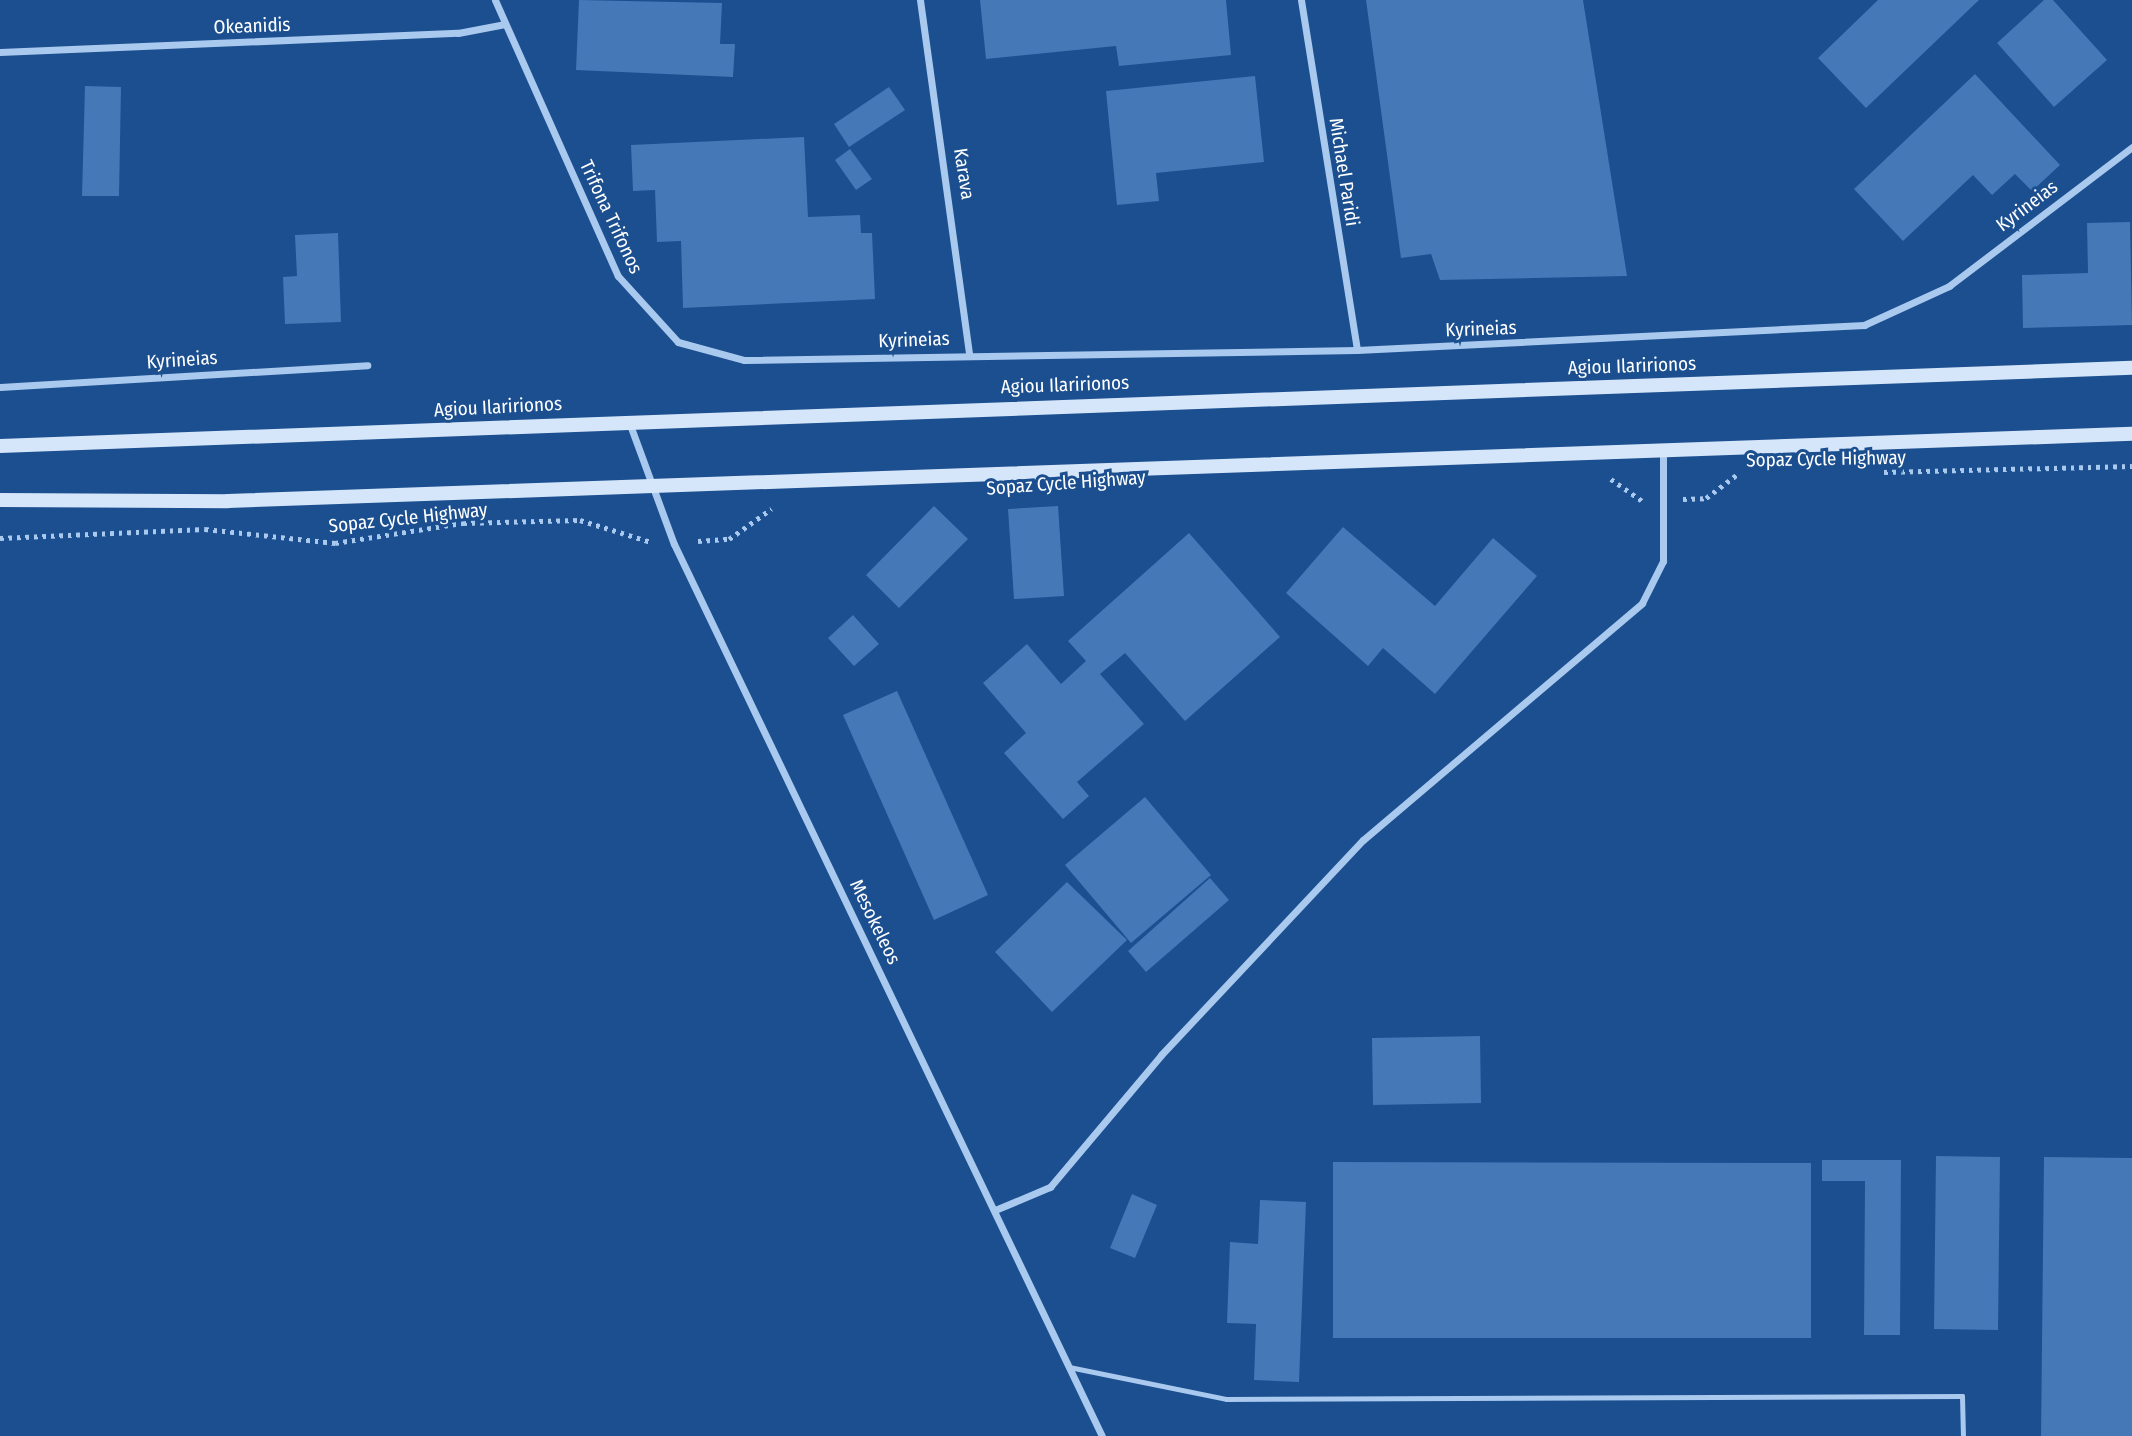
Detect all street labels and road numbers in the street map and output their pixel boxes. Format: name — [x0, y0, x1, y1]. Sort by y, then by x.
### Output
street label: Okeanidis — [213, 13, 291, 39]
street label: Michael Paridi — [1324, 116, 1364, 228]
street label: Karava — [949, 147, 979, 201]
street label: Trifona Trifonos — [575, 157, 647, 277]
street label: Kyrineias — [1992, 175, 2062, 237]
street label: Kyrineias — [1445, 316, 1517, 342]
street label: Kyrineias — [878, 327, 950, 353]
street label: Kyrineias — [146, 346, 218, 374]
street label: Agiou Ilaririonos — [1568, 352, 1696, 380]
street label: Agiou Ilaririonos — [1001, 371, 1129, 399]
street label: Agiou Ilaririonos — [433, 392, 563, 422]
street label: Sopaz Cycle Highway — [1746, 446, 1906, 472]
street label: Sopaz Cycle Highway — [986, 466, 1146, 500]
street label: Sopaz Cycle Highway — [327, 498, 489, 538]
street label: Mesokeleos — [845, 876, 905, 968]

